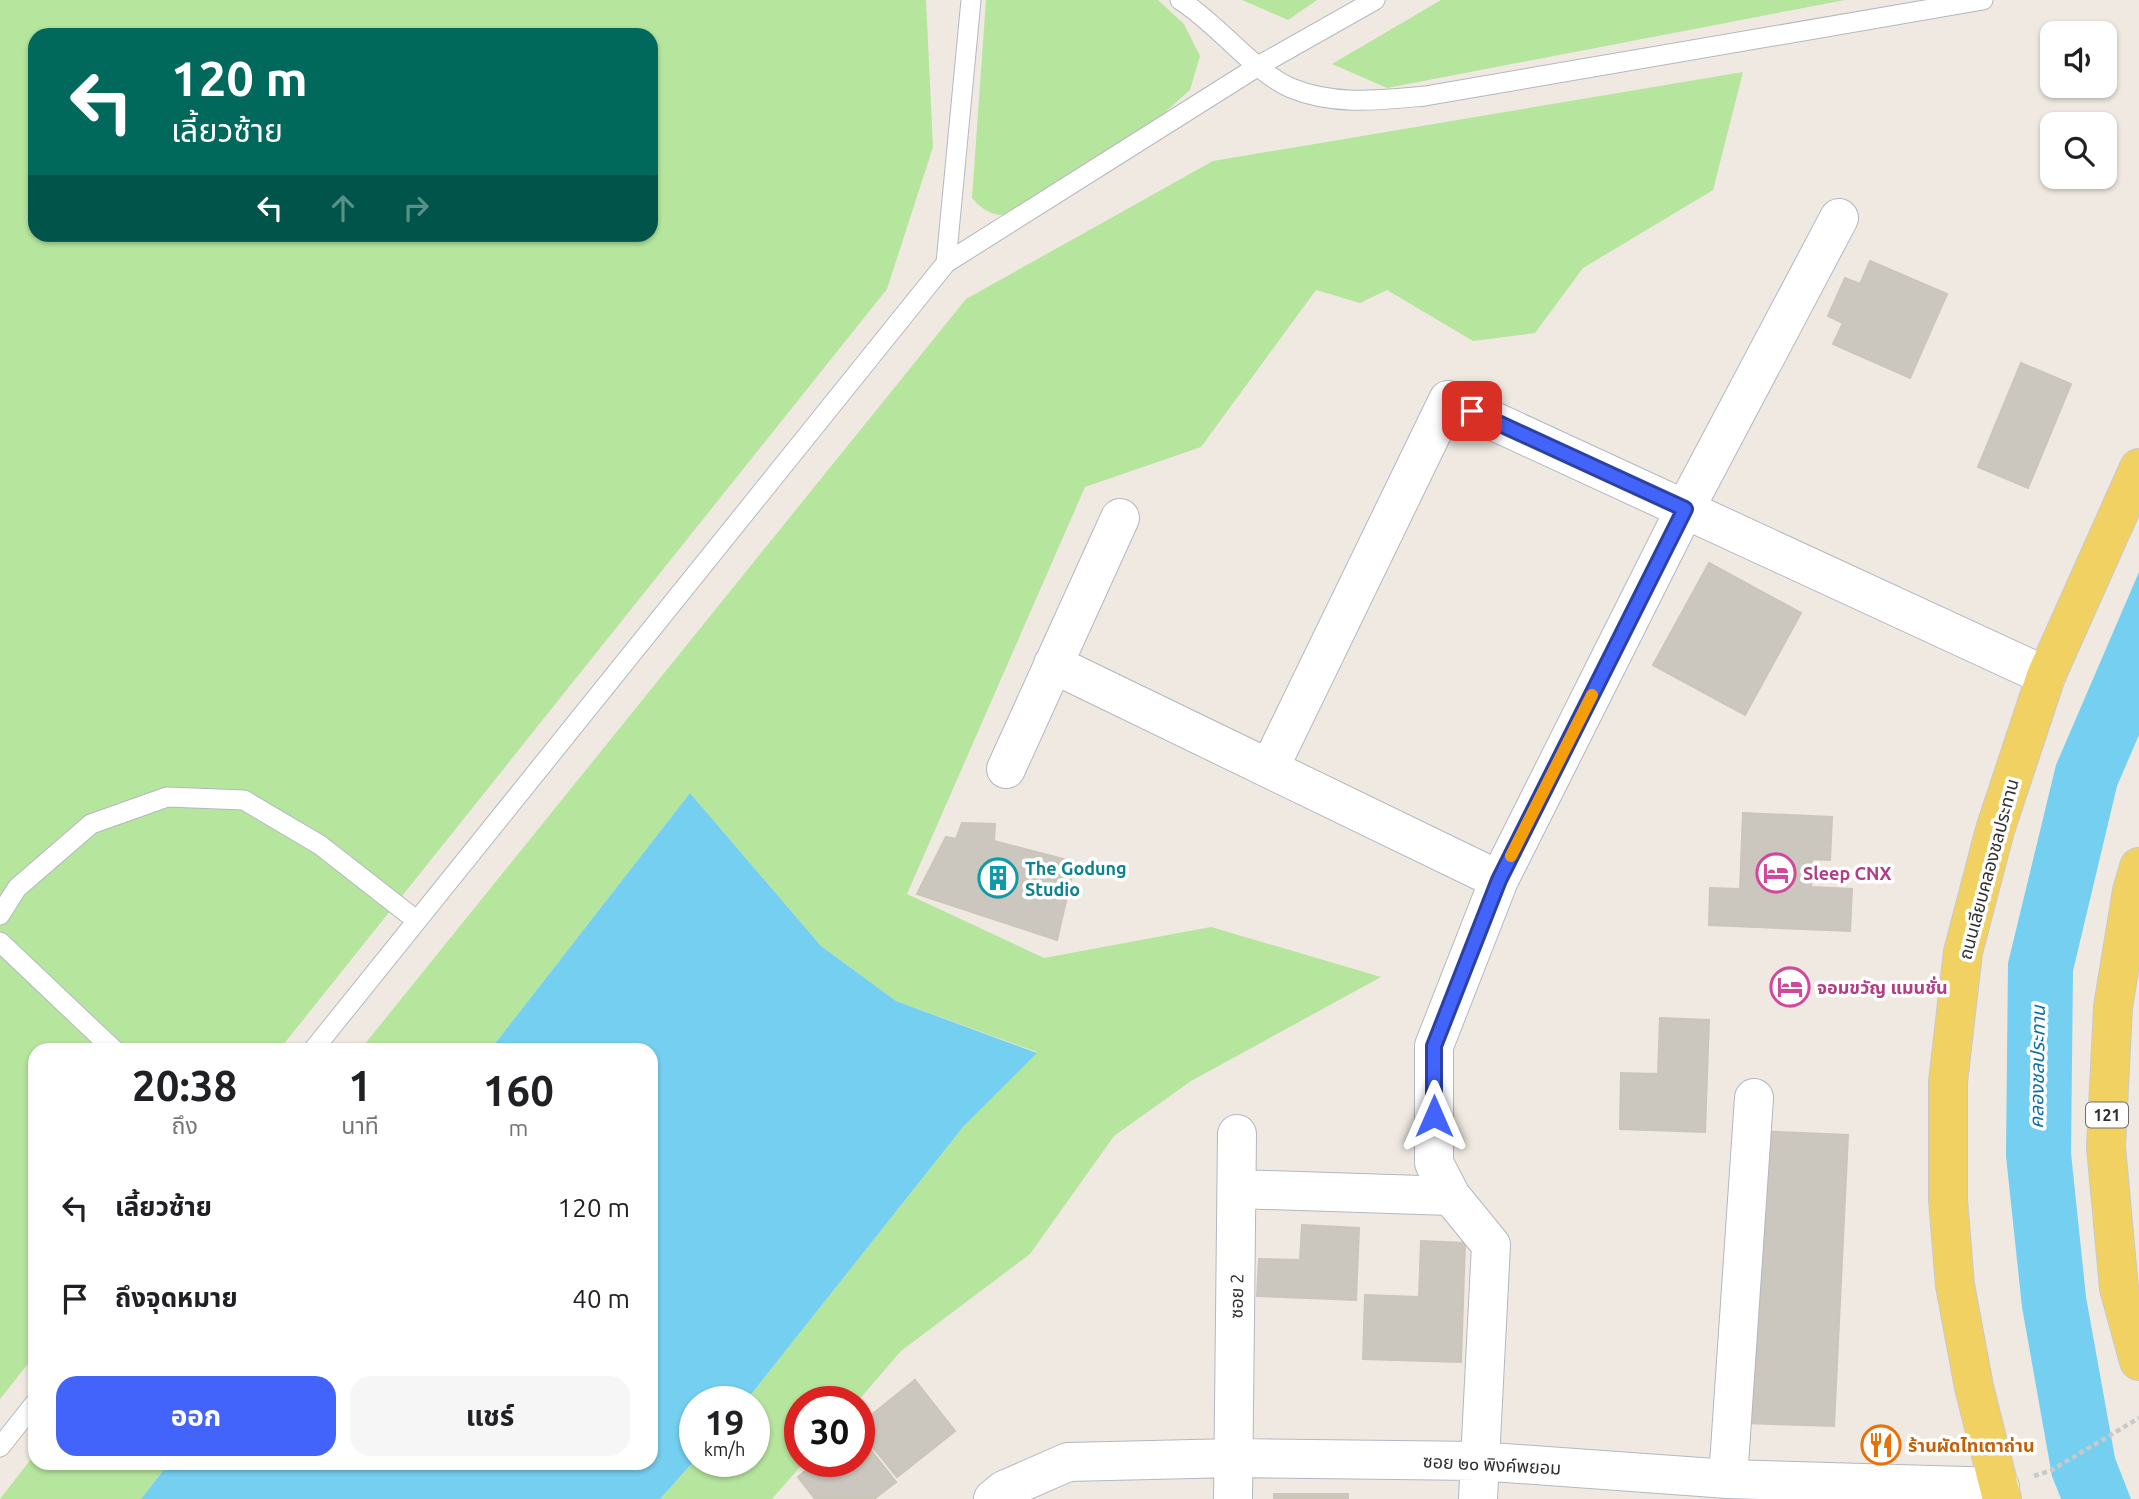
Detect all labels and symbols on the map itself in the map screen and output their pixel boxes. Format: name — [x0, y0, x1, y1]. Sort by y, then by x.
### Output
pin — [1442, 381, 1502, 441]
street label: ถนนเลียบคลองชลประทาน — [1954, 776, 2022, 962]
hotel icon: Sleep CNX — [1755, 852, 1797, 894]
building icon: The Godung Studio — [977, 857, 1019, 899]
place label: The Godung Studio — [1025, 858, 1127, 899]
place label: Sleep CNX — [1803, 863, 1891, 883]
hotel icon: จอมขวัญ แมนชั่น — [1769, 966, 1811, 1008]
place label: จอมขวัญ แมนชั่น — [1817, 976, 1948, 998]
water label: คลองชลประทาน — [2025, 1004, 2049, 1129]
position arrow — [1397, 1079, 1471, 1153]
road number: 121 — [2086, 1102, 2128, 1128]
street label: ซอย 2 — [1226, 1273, 1246, 1319]
speed limit sign: 30 — [784, 1386, 875, 1477]
restaurant icon: ร้านผัดไทเตาถ่าน — [1860, 1424, 1902, 1466]
place label: ร้านผัดไทเตาถ่าน — [1908, 1435, 2035, 1455]
street label: ซอย ๒๐ พิงค์พยอม — [1422, 1450, 1562, 1478]

